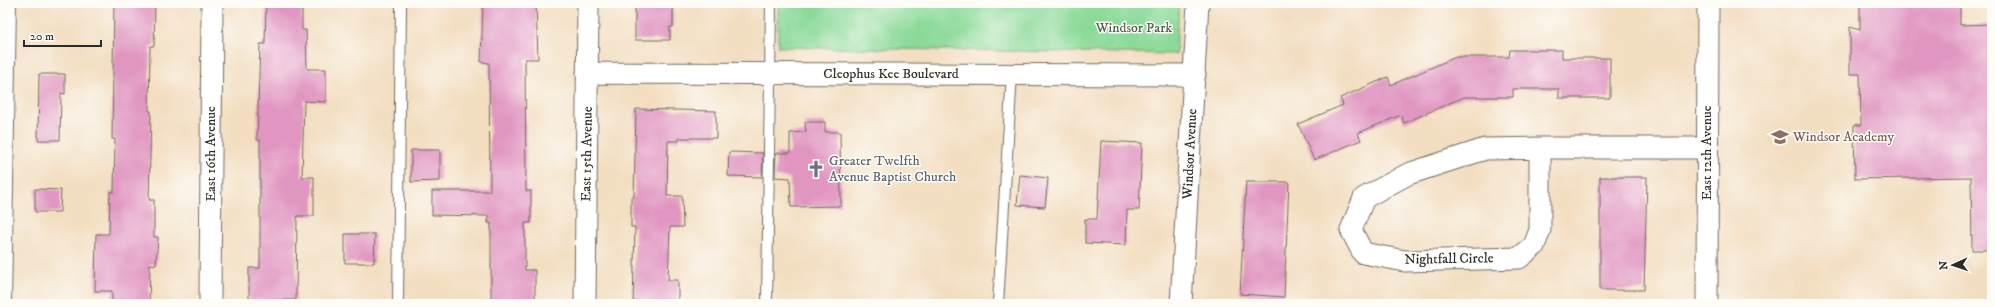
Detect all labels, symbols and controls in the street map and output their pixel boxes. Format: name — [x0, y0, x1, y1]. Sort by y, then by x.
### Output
park label: Windsor Park — [1095, 19, 1172, 37]
scale bar — [24, 22, 101, 48]
text: 20 m — [30, 29, 54, 44]
street label: Cleophus Kee Boulevard — [823, 65, 959, 83]
street label: East 12th Avenue — [1698, 105, 1716, 201]
street label: East 16th Avenue — [202, 106, 220, 202]
street label: East 15th Avenue — [577, 106, 597, 202]
street label: Windsor Avenue — [1179, 108, 1201, 201]
school or university icon: Windsor Academy — [1770, 127, 1790, 147]
place label: Windsor Academy — [1792, 128, 1894, 146]
place label: Greater Twelfth Avenue Baptist Church — [829, 152, 957, 186]
church icon: Greater Twelfth Avenue Baptist Church — [806, 159, 826, 179]
north arrow — [1933, 245, 1973, 285]
street label: Nightfall Circle — [1404, 249, 1494, 269]
text: N — [1937, 261, 1951, 270]

